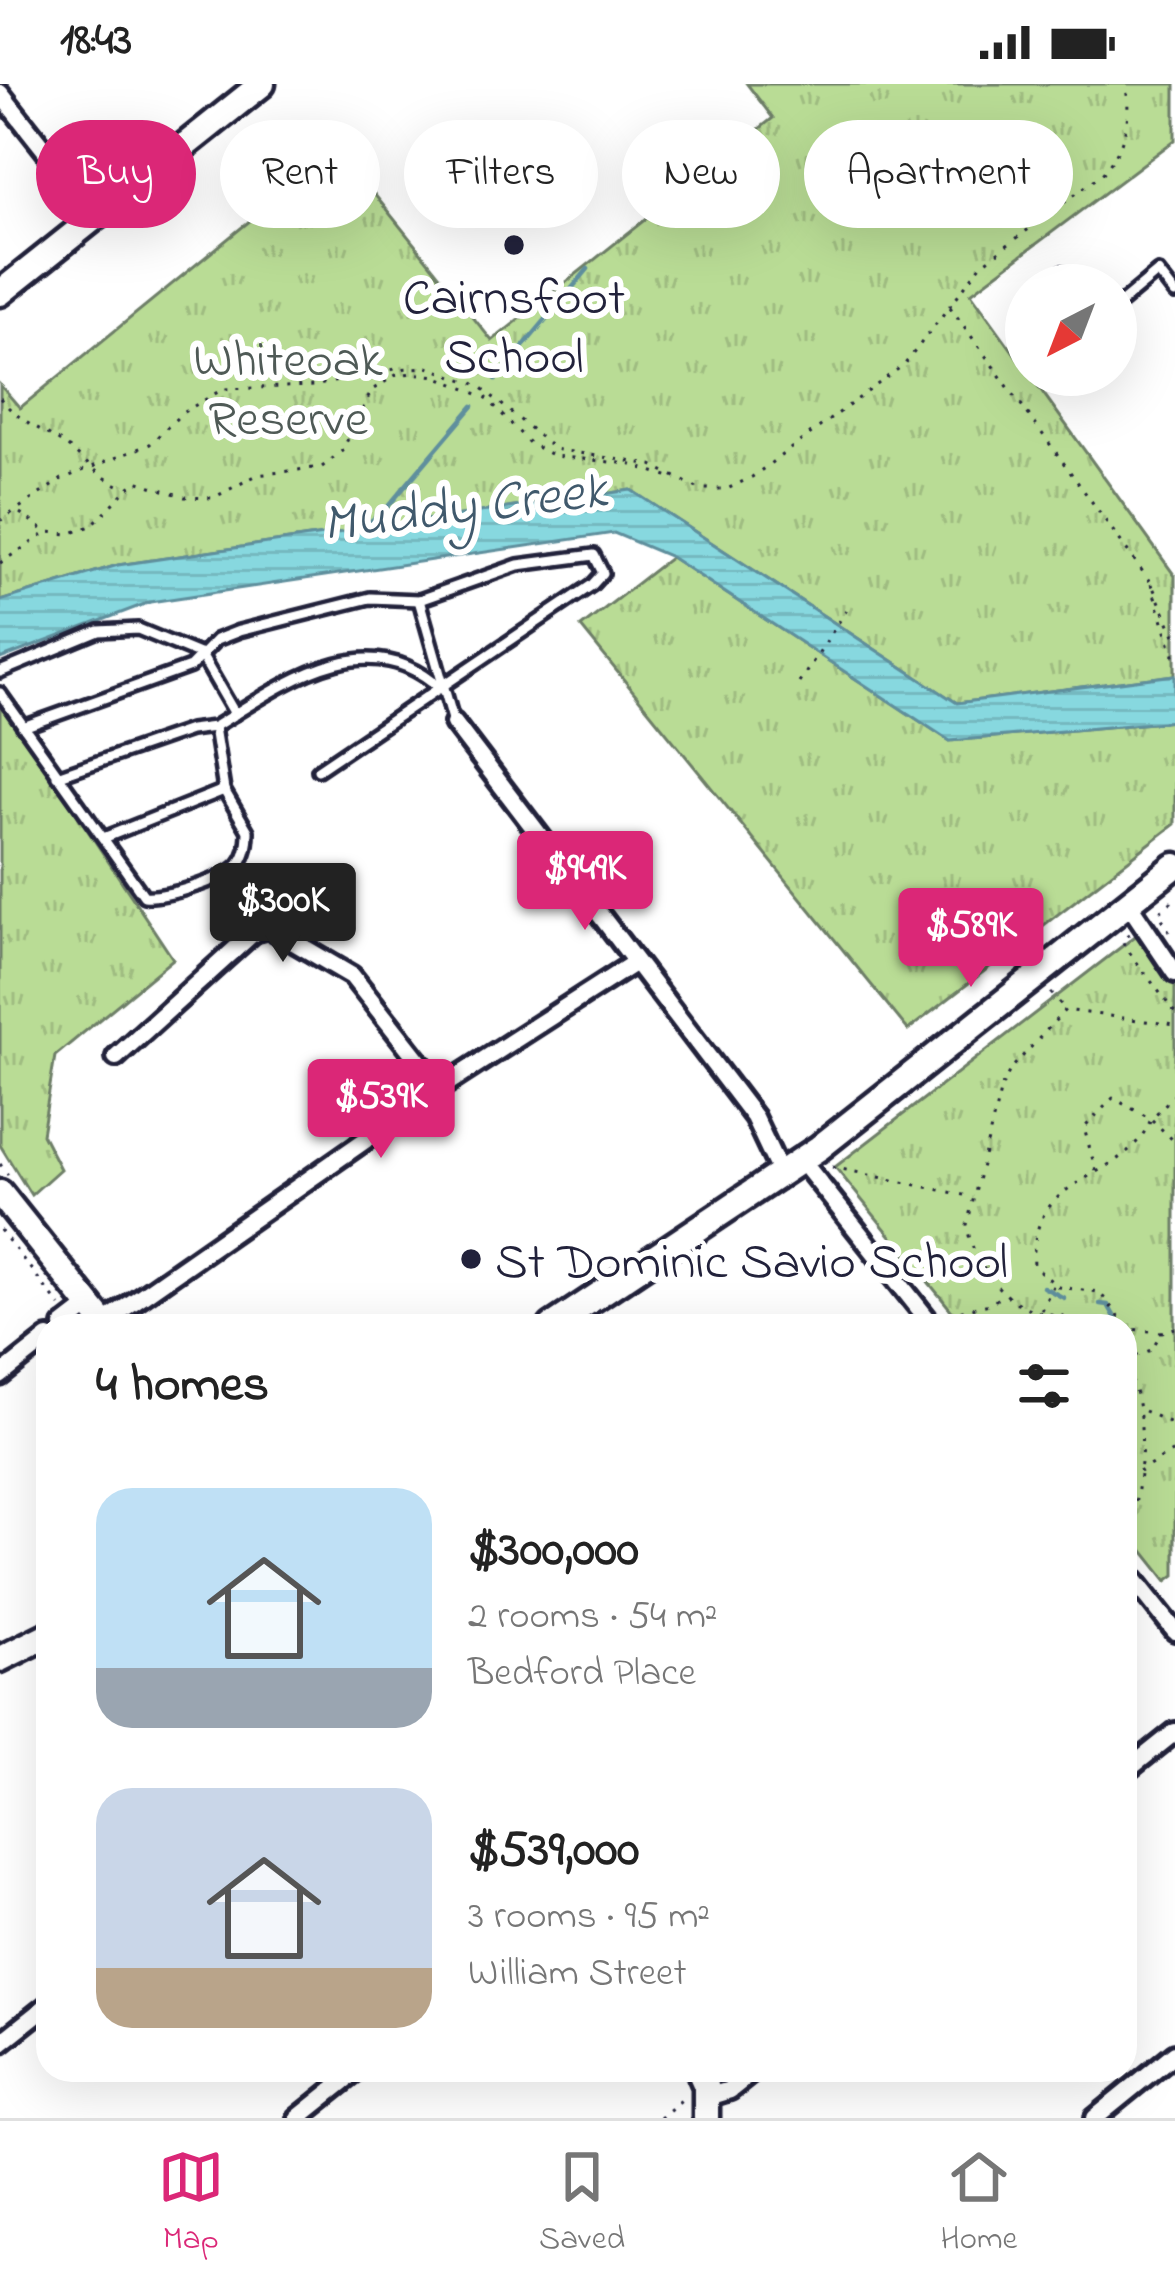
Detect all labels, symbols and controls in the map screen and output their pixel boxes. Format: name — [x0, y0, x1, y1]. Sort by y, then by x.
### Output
text: 18:43 — [60, 9, 132, 75]
chip: Buy — [36, 120, 196, 228]
chip: Rent — [220, 120, 380, 228]
chip: Filters — [404, 120, 598, 228]
chip: New — [622, 120, 780, 228]
chip: Apartment — [804, 120, 1073, 228]
marker: Cairnsfoot School — [501, 232, 527, 258]
place label: Cairnsfoot School — [403, 263, 625, 397]
north arrow — [1005, 264, 1137, 396]
map controls — [1005, 264, 1137, 396]
park label: Whiteoak Reserve — [193, 325, 383, 459]
water label: Muddy Creek — [318, 454, 614, 566]
pin: $949K — [501, 831, 669, 933]
text: $949K — [544, 841, 626, 898]
pin: $300K — [199, 863, 367, 965]
text: $300K — [237, 873, 329, 930]
pin: $589K — [887, 888, 1055, 990]
text: $589K — [925, 898, 1017, 955]
pin: $539K — [297, 1059, 465, 1161]
text: $539K — [335, 1069, 427, 1126]
place label: St Dominic Savio School — [495, 1227, 1008, 1302]
marker: St Dominic Savio School — [458, 1246, 484, 1272]
text: 4 homes — [96, 1349, 269, 1424]
icon: filters — [1011, 1353, 1077, 1419]
text: $300,000 — [468, 1514, 639, 1589]
icon: home — [192, 1536, 336, 1680]
text: 2 rooms · 54 m² — [468, 1589, 718, 1646]
text: Bedford Place — [468, 1646, 696, 1703]
text: $539,000 — [468, 1814, 639, 1889]
icon: home — [192, 1836, 336, 1980]
text: 3 rooms · 95 m² — [468, 1889, 710, 1946]
text: William Street — [468, 1946, 687, 2003]
tab: Map — [158, 2144, 224, 2264]
tab: Saved — [539, 2144, 625, 2264]
tab: Home — [941, 2144, 1017, 2264]

